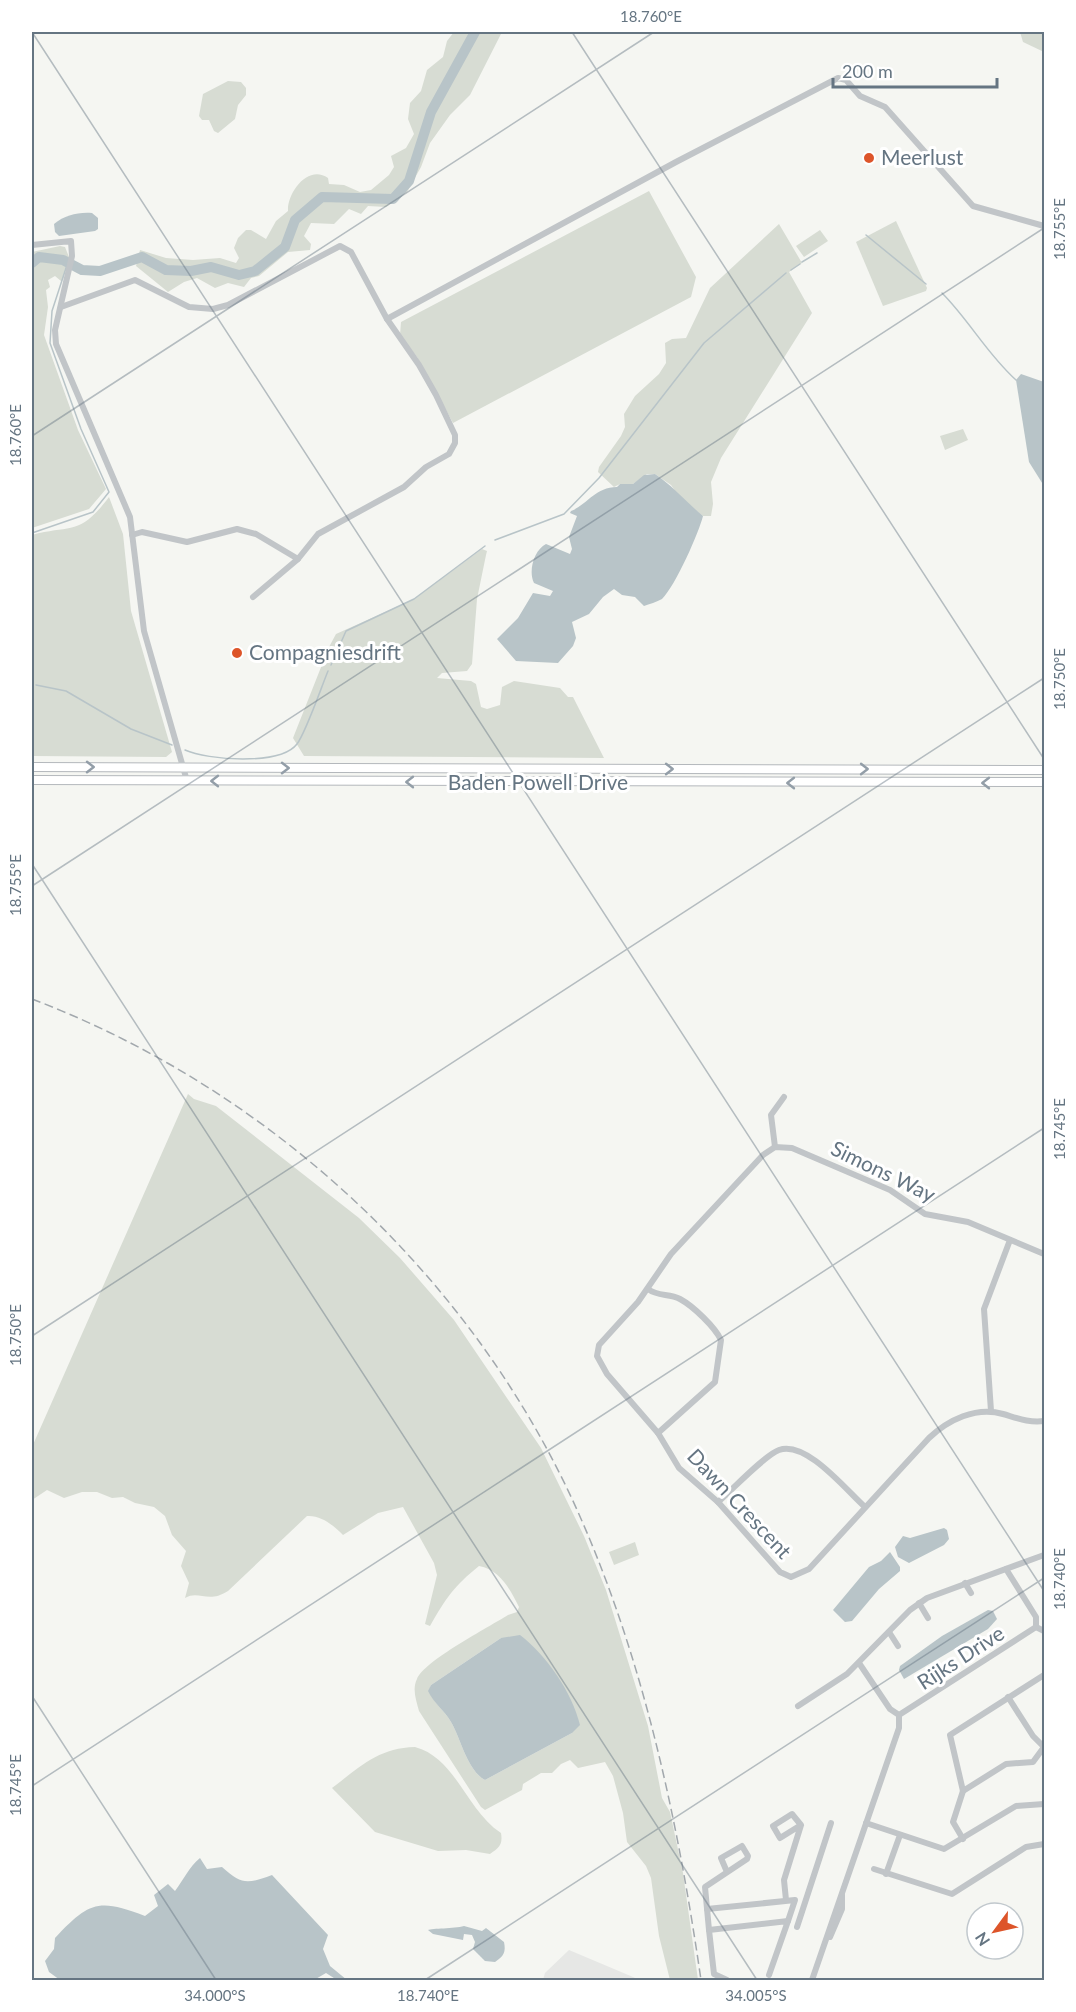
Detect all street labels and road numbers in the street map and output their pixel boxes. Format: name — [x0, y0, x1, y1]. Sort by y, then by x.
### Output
street label: Baden Powell Drive — [448, 769, 628, 794]
street label: Simons Way — [827, 1135, 940, 1207]
street label: Dawn Crescent — [683, 1443, 798, 1563]
street label: Rijks Drive — [912, 1619, 1008, 1694]

